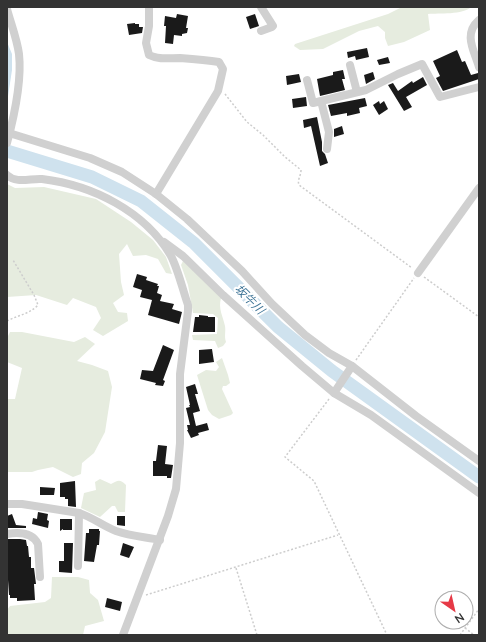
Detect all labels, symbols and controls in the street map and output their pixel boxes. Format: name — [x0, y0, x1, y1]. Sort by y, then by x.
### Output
water label: 坂牛川 — [232, 281, 269, 318]
north arrow — [434, 590, 474, 630]
text: N — [453, 611, 467, 626]

